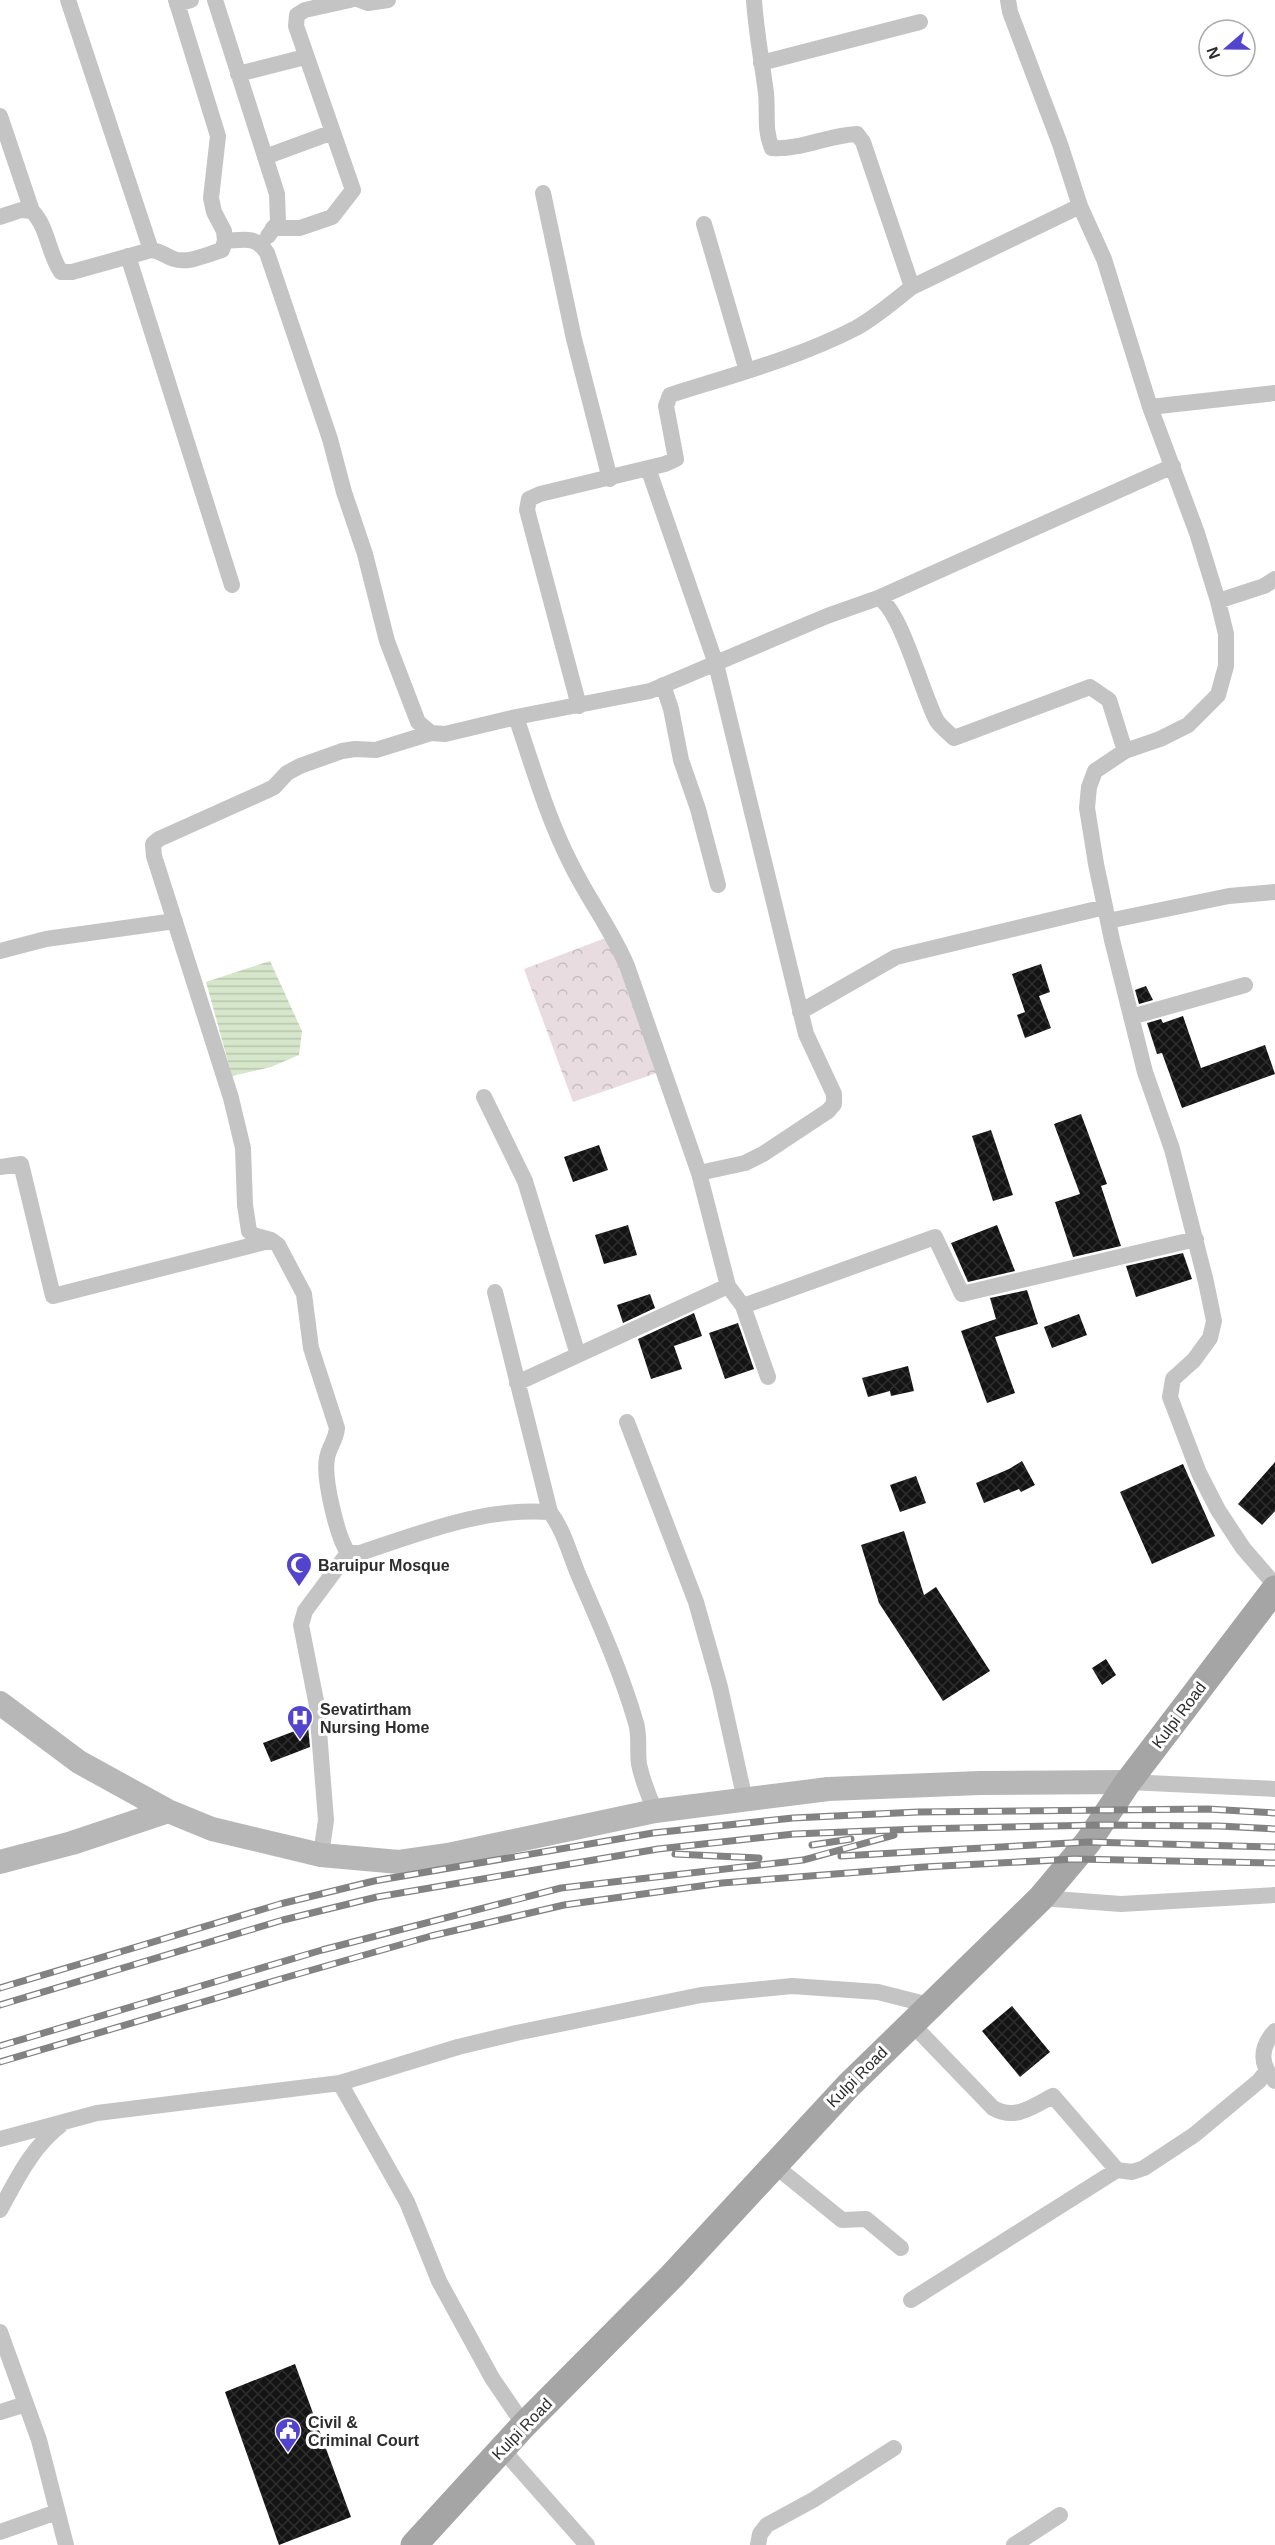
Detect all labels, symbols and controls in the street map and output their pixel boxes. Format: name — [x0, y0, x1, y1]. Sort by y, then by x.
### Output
north arrow — [1197, 18, 1257, 78]
text: N — [1203, 45, 1223, 61]
mosque icon: Baruipur Mosque — [284, 1550, 314, 1588]
place label: Baruipur Mosque — [318, 1557, 450, 1574]
street label: Kulpi Road — [1149, 1679, 1209, 1751]
place label: Sevatirtham Nursing Home — [320, 1701, 429, 1736]
hospital icon: Sevatirtham Nursing Home — [285, 1703, 315, 1741]
street label: Kulpi Road — [823, 2043, 891, 2111]
street label: Kulpi Road — [489, 2395, 555, 2463]
place label: Civil & Criminal Court — [308, 2414, 420, 2449]
public building icon: Civil & Criminal Court — [273, 2416, 303, 2454]

